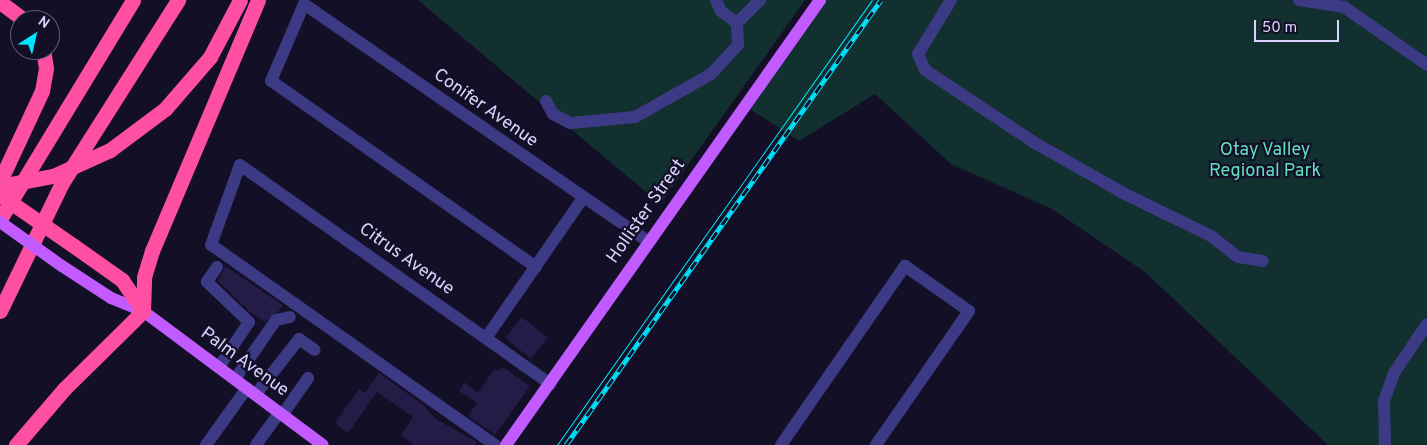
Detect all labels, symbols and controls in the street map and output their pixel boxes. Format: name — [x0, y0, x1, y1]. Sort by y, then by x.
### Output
north arrow — [10, 10, 60, 60]
scale bar — [1257, 10, 1342, 42]
text: N — [34, 13, 52, 33]
text: 50 m — [1262, 19, 1297, 38]
street label: Conifer Avenue — [428, 65, 542, 153]
park label: Otay Valley Regional Park — [1209, 141, 1321, 183]
street label: Hollister Street — [603, 156, 691, 268]
street label: Citrus Avenue — [354, 219, 458, 301]
street label: Palm Avenue — [195, 323, 293, 403]

